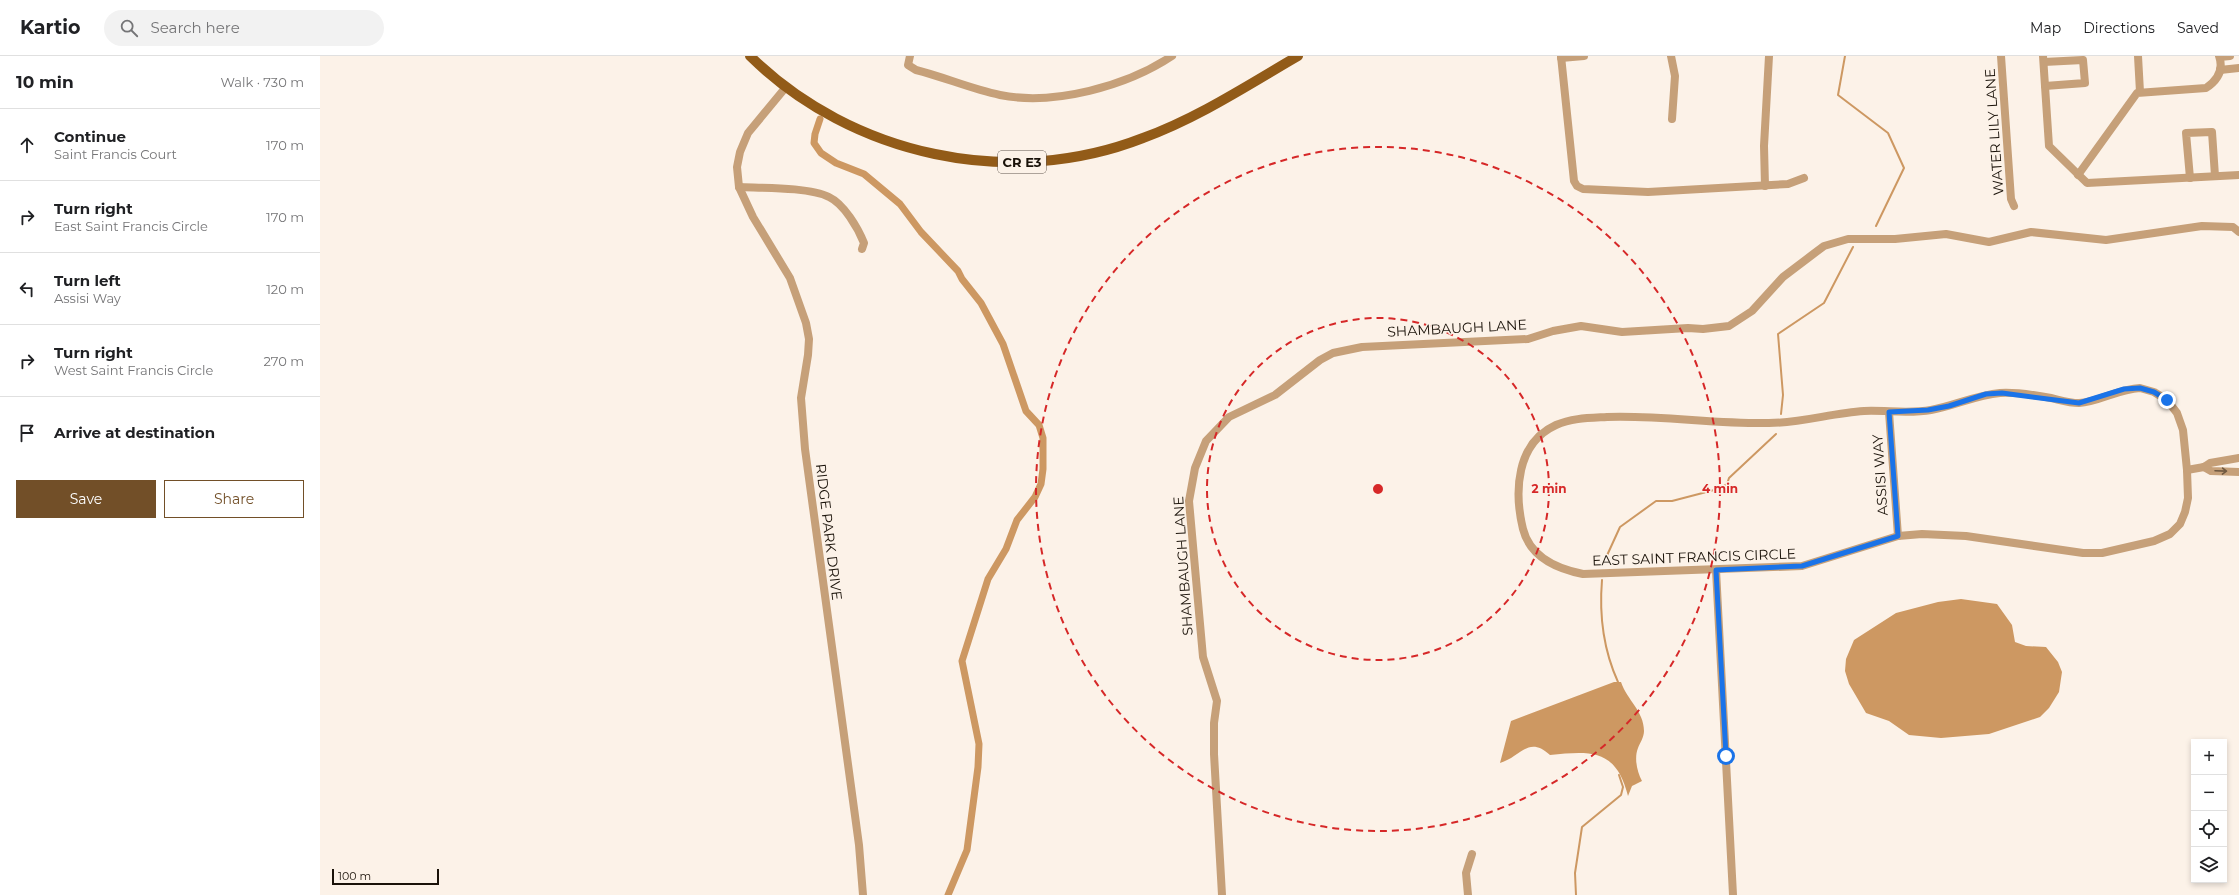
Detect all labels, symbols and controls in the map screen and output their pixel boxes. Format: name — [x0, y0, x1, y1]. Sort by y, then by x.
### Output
search box — [104, 10, 384, 46]
text: Kartio — [20, 16, 80, 39]
icon: search — [118, 17, 140, 39]
text: Search here — [150, 18, 240, 37]
text: Map — [2030, 19, 2061, 37]
text: Directions — [2083, 19, 2155, 37]
text: Saved — [2177, 19, 2219, 37]
street label: WATER LILY LANE — [1981, 68, 2007, 196]
text: 10 min — [16, 72, 74, 92]
text: Walk · 730 m — [221, 74, 304, 90]
text: Continue — [54, 127, 126, 146]
icon: ahead — [16, 134, 38, 156]
text: 170 m — [266, 137, 304, 153]
text: Saint Francis Court — [54, 146, 177, 162]
road number: CR E3 — [998, 151, 1046, 173]
text: Turn right — [54, 199, 133, 218]
icon: right — [16, 206, 38, 228]
text: 170 m — [266, 209, 304, 225]
text: East Saint Francis Circle — [54, 218, 208, 234]
text: Turn left — [54, 271, 121, 290]
icon: left — [16, 278, 38, 300]
text: 120 m — [266, 281, 304, 297]
text: Assisi Way — [54, 290, 121, 306]
street label: SHAMBAUGH LANE — [1387, 315, 1527, 341]
text: Turn right — [54, 343, 133, 362]
icon: right — [16, 350, 38, 372]
text: 270 m — [263, 353, 304, 369]
text: West Saint Francis Circle — [54, 362, 213, 378]
route end — [2158, 391, 2176, 409]
icon: arrive — [16, 422, 38, 444]
text: Arrive at destination — [54, 423, 215, 442]
street label: ASSISI WAY — [1868, 434, 1892, 516]
street label: RIDGE PARK DRIVE — [812, 463, 846, 601]
one-way arrow — [2214, 468, 2227, 475]
button: Save — [16, 480, 156, 518]
button: Share — [164, 480, 304, 518]
text: 2 min — [1532, 481, 1566, 496]
text: 4 min — [1702, 481, 1738, 496]
centre of rings — [1371, 482, 1385, 496]
street label: SHAMBAUGH LANE — [1169, 496, 1197, 636]
street label: EAST SAINT FRANCIS CIRCLE — [1592, 544, 1796, 570]
map controls — [2191, 739, 2227, 883]
button: + — [2191, 739, 2227, 775]
route start — [1717, 747, 1735, 765]
button: − — [2191, 775, 2227, 811]
button: locate — [2191, 811, 2227, 847]
button: layers — [2191, 847, 2227, 883]
scale bar — [332, 867, 439, 886]
text: 100 m — [338, 869, 371, 883]

